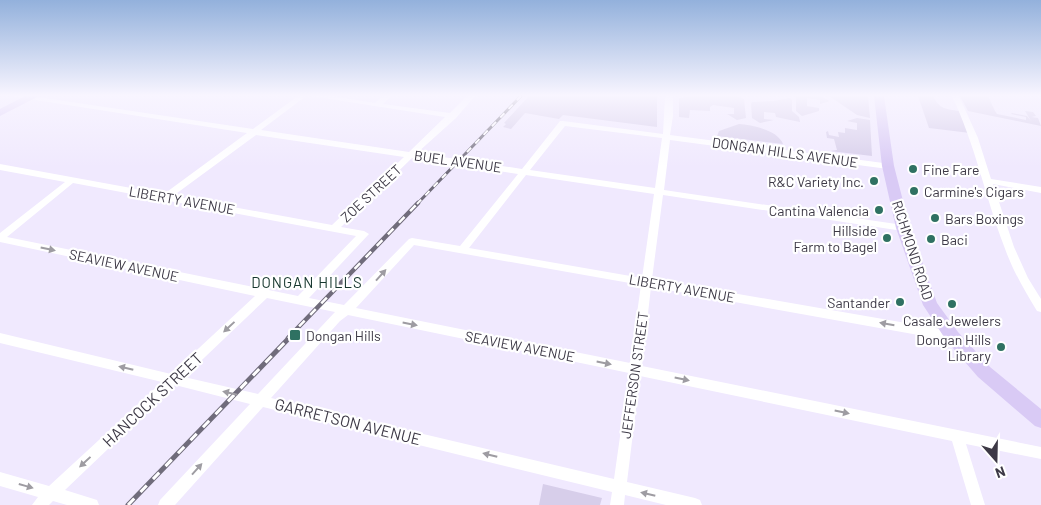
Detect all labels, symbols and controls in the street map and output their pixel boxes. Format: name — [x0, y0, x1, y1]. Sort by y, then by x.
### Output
street label: DONGAN HILLS AVENUE — [711, 133, 859, 171]
street label: BUEL AVENUE — [413, 146, 503, 176]
street label: ZOE STREET — [337, 161, 405, 225]
place label: Fine Fare — [923, 161, 979, 178]
marker: Fine Fare — [907, 163, 919, 175]
place label: R&C Variety Inc. — [768, 173, 864, 190]
marker: R&C Variety Inc. — [868, 175, 880, 187]
street label: LIBERTY AVENUE — [128, 182, 236, 218]
place label: Carmine's Cigars — [924, 183, 1024, 200]
marker: Carmine's Cigars — [908, 185, 920, 197]
street label: RICHMOND ROAD — [889, 198, 937, 302]
place label: Cantina Valencia — [769, 202, 869, 219]
marker: Cantina Valencia — [873, 204, 885, 216]
place label: Bars Boxings — [945, 210, 1024, 227]
marker: Bars Boxings — [929, 212, 941, 224]
place label: Hillside Farm to Bagel — [794, 222, 877, 255]
place label: Baci — [941, 231, 968, 248]
marker: Hillside Farm to Bagel — [881, 232, 893, 244]
marker: Baci — [925, 233, 937, 245]
one-way arrow — [40, 245, 55, 253]
street label: SEAVIEW AVENUE — [68, 245, 180, 285]
one-way arrow — [375, 269, 387, 281]
street label: LIBERTY AVENUE — [628, 270, 736, 306]
district label: DONGAN HILLS — [251, 273, 363, 291]
place label: Santander — [827, 294, 890, 311]
marker: Santander — [894, 296, 906, 308]
marker: Casale Jewelers — [946, 298, 958, 310]
street label: JEFFERSON STREET — [617, 310, 651, 440]
place label: Casale Jewelers — [903, 312, 1001, 329]
one-way arrow — [402, 320, 418, 328]
one-way arrow — [878, 320, 894, 328]
one-way arrow — [223, 321, 235, 333]
place label: Dongan Hills — [306, 327, 381, 344]
street label: SEAVIEW AVENUE — [464, 327, 576, 365]
marker: Dongan Hills — [288, 328, 302, 342]
place label: Dongan Hills Library — [916, 331, 992, 364]
marker: Dongan Hills Library — [995, 341, 1007, 353]
street label: HANCOCK STREET — [98, 348, 206, 450]
one-way arrow — [596, 359, 611, 367]
one-way arrow — [118, 364, 133, 372]
one-way arrow — [675, 375, 690, 383]
one-way arrow — [222, 389, 237, 397]
street label: GARRETSON AVENUE — [273, 394, 423, 448]
one-way arrow — [834, 408, 849, 416]
north arrow — [971, 435, 1021, 485]
one-way arrow — [483, 451, 498, 459]
one-way arrow — [79, 456, 91, 468]
one-way arrow — [192, 462, 203, 475]
text: N — [993, 463, 1008, 482]
one-way arrow — [18, 483, 33, 491]
one-way arrow — [640, 490, 655, 498]

